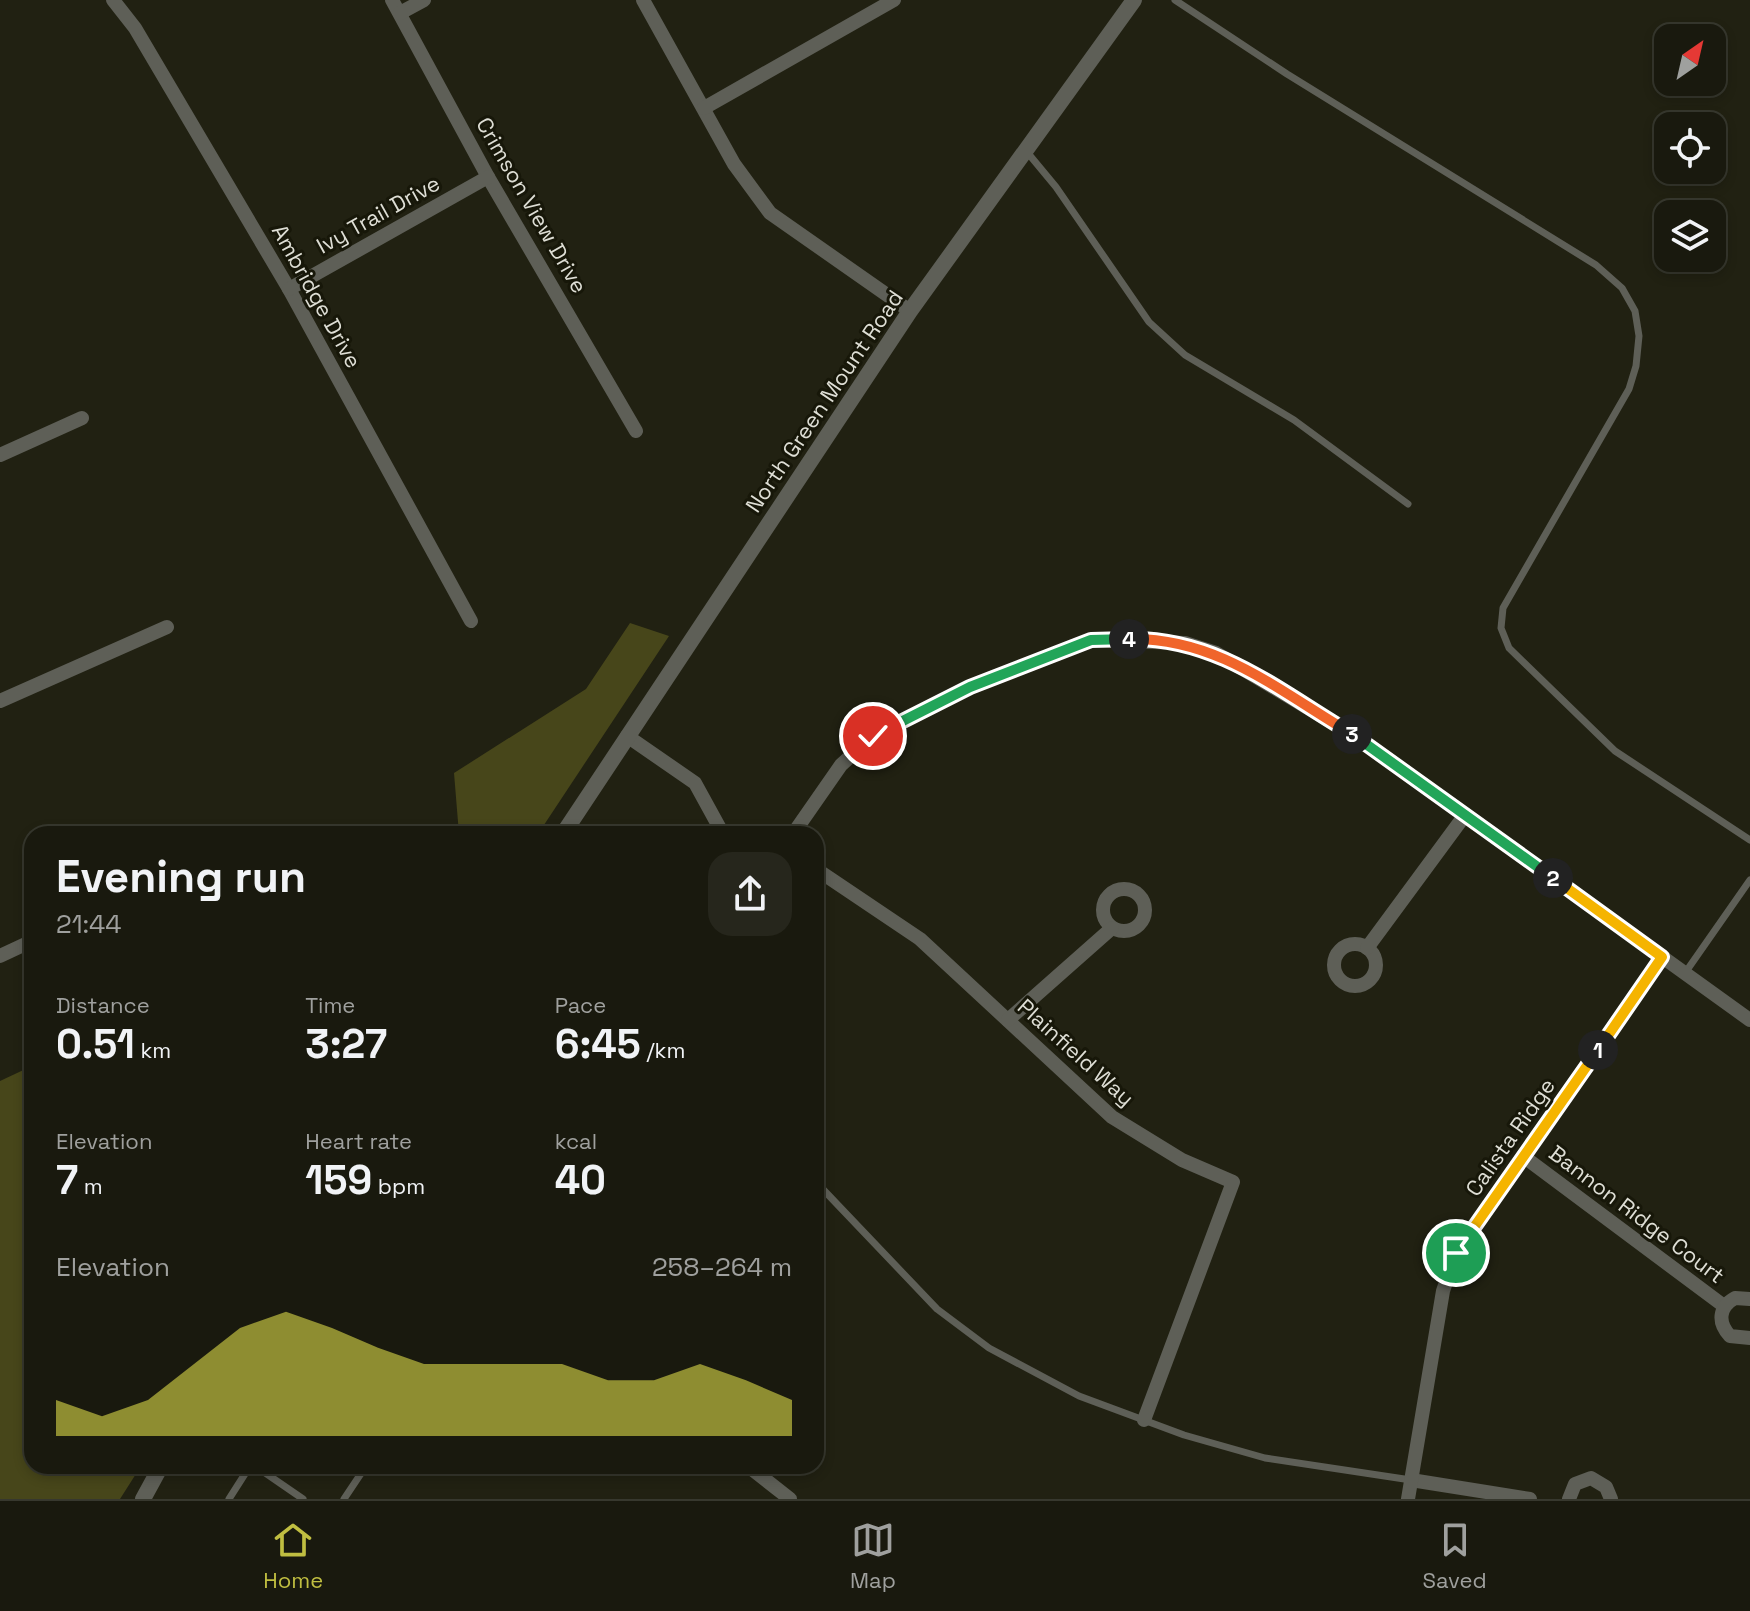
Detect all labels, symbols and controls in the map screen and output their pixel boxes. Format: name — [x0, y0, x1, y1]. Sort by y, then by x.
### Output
north arrow — [1654, 24, 1726, 96]
map controls — [1654, 24, 1726, 272]
street label: Crimson View Drive — [470, 112, 594, 298]
button: locate — [1654, 112, 1726, 184]
street label: Ivy Trail Drive — [311, 169, 445, 259]
button: layers — [1654, 200, 1726, 272]
street label: Ambridge Drive — [266, 219, 368, 373]
street label: North Green Mount Road — [739, 284, 909, 518]
pin: 4 — [1109, 619, 1149, 659]
text: 4 — [1122, 625, 1136, 653]
pin — [839, 702, 907, 770]
icon: check — [851, 714, 895, 758]
pin: 3 — [1332, 714, 1372, 754]
text: 3 — [1345, 720, 1359, 748]
text: Evening run — [56, 849, 306, 905]
button: share — [708, 852, 792, 936]
pin: 2 — [1533, 858, 1573, 898]
text: 2 — [1546, 864, 1560, 892]
text: 21:44 — [56, 907, 122, 941]
text: Distance — [56, 991, 150, 1019]
text: Time — [305, 991, 355, 1019]
text: Pace — [555, 991, 606, 1019]
street label: Plainfield Way — [1012, 992, 1140, 1112]
text: 0.51 — [56, 1019, 135, 1070]
text: 3:27 — [305, 1019, 387, 1070]
text: 6:45 — [555, 1019, 641, 1070]
pin: 1 — [1578, 1030, 1618, 1070]
text: km — [135, 1036, 171, 1064]
text: /km — [641, 1036, 685, 1064]
text: 1 — [1593, 1036, 1603, 1064]
street label: Calista Ridge — [1459, 1073, 1561, 1201]
text: Elevation — [56, 1127, 152, 1155]
text: Heart rate — [305, 1127, 412, 1155]
text: kcal — [555, 1127, 597, 1155]
street label: Bannon Ridge Court — [1544, 1139, 1730, 1289]
text: 7 — [56, 1155, 78, 1206]
text: 159 — [305, 1155, 372, 1206]
text: 40 — [555, 1155, 606, 1206]
text: m — [78, 1172, 103, 1200]
text: bpm — [372, 1172, 425, 1200]
pin — [1422, 1219, 1490, 1287]
icon: arrive — [1434, 1231, 1478, 1275]
text: Elevation — [56, 1250, 170, 1284]
text: 258–264 m — [652, 1250, 792, 1284]
tab: Home — [263, 1518, 323, 1594]
tab: Map — [850, 1518, 896, 1594]
tab: Saved — [1422, 1518, 1487, 1594]

